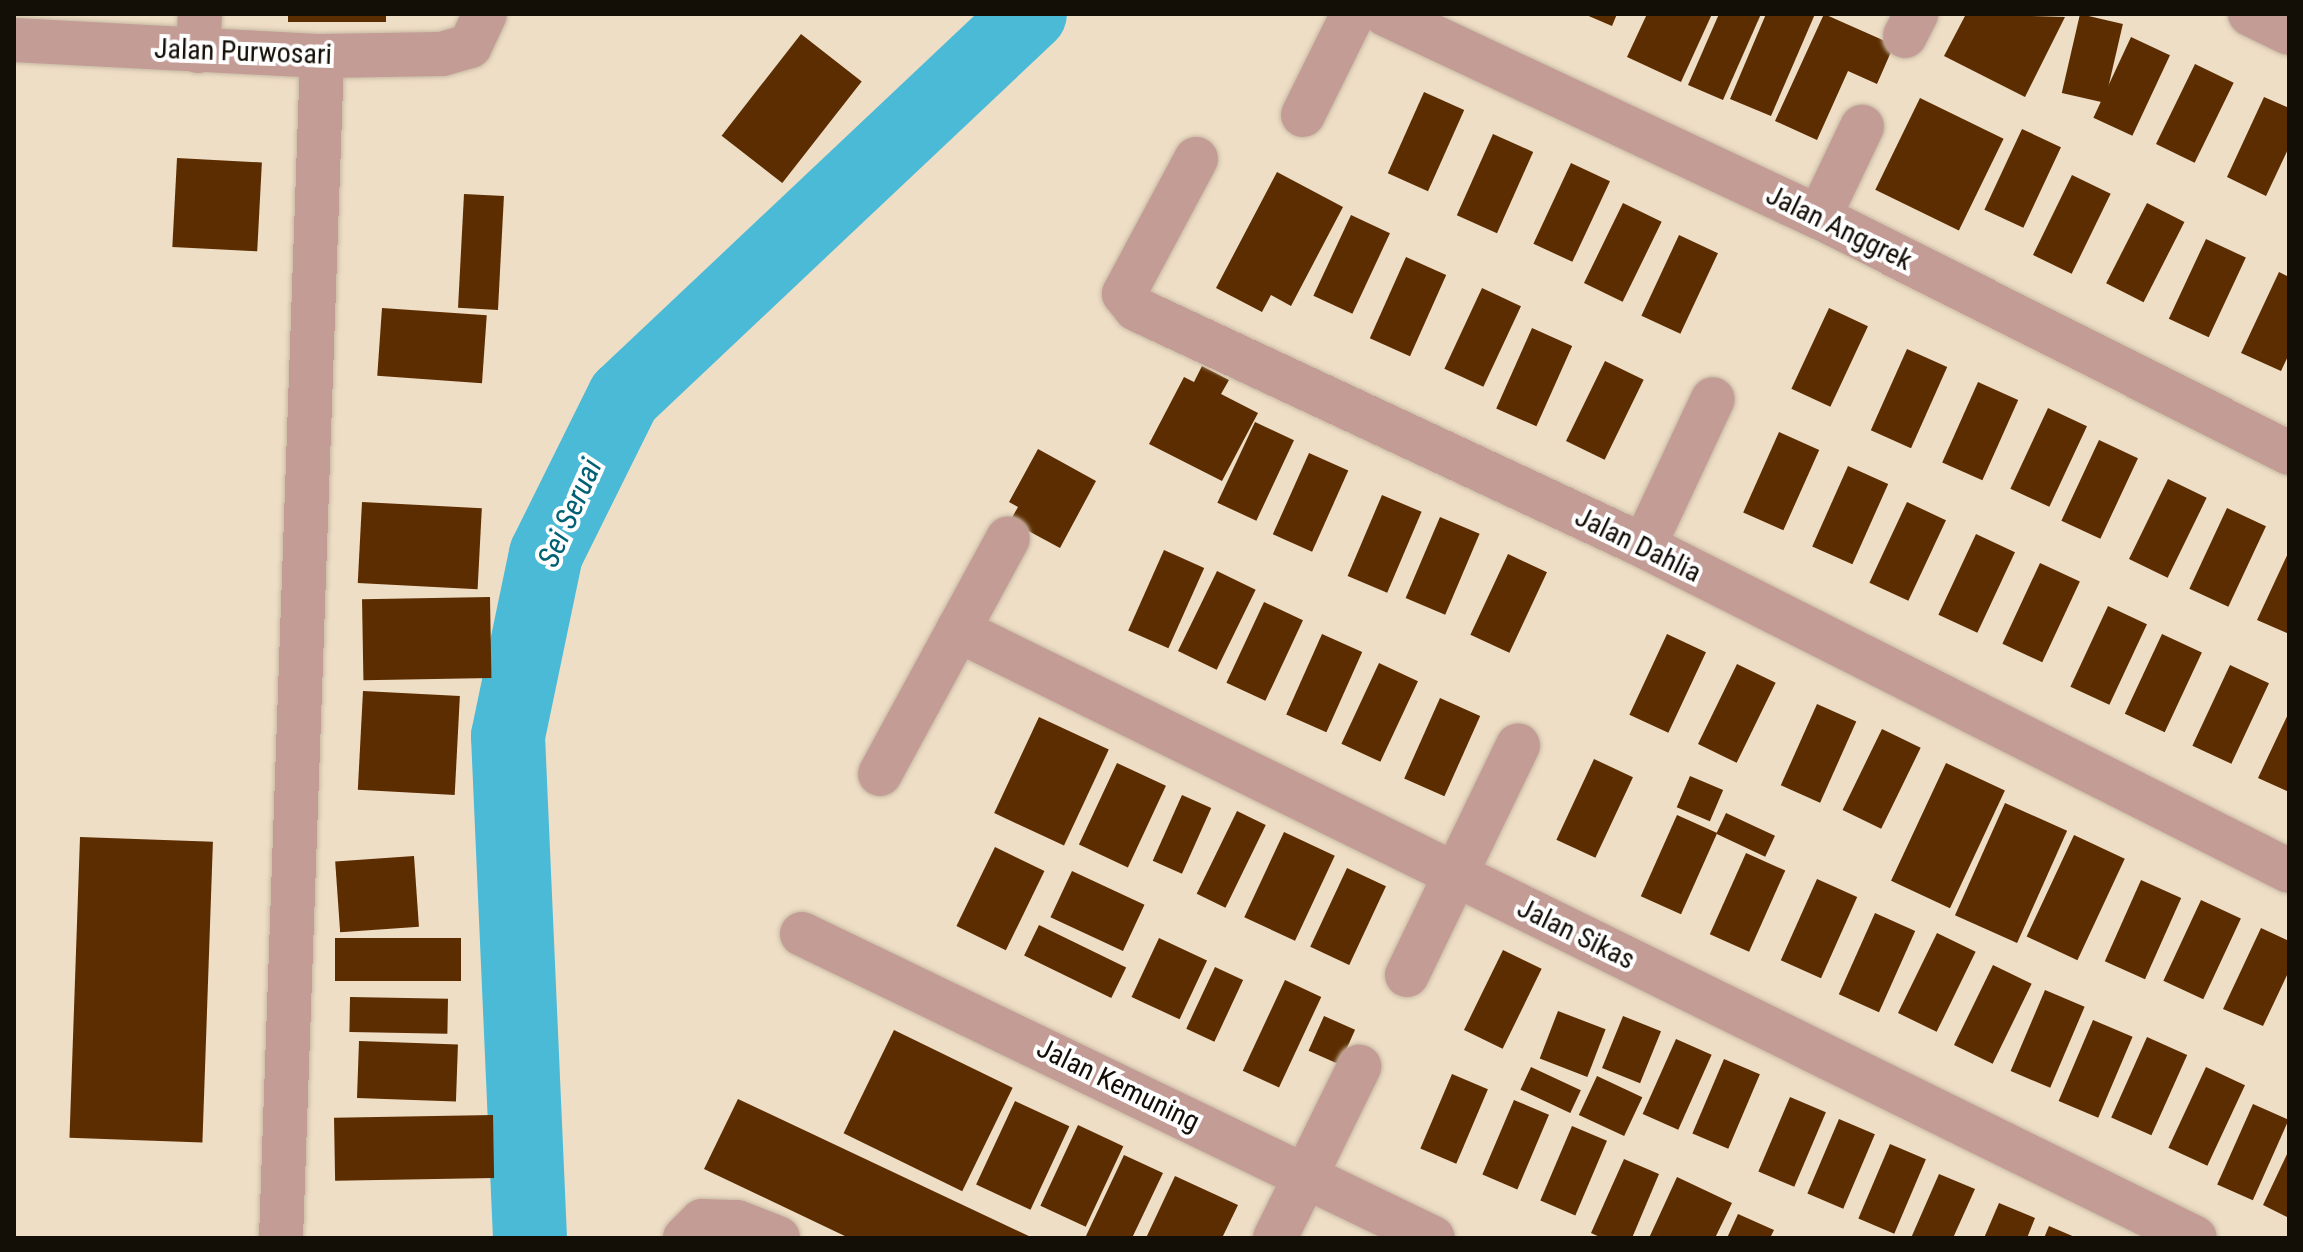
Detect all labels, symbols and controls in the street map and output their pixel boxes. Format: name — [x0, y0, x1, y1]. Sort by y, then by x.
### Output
street label: Jalan Purwosari — [153, 32, 333, 72]
street label: Jalan Anggrek — [1761, 178, 1917, 278]
water label: Sei Seruai — [530, 453, 610, 573]
street label: Jalan Dahlia — [1570, 500, 1706, 590]
street label: Jalan Sikas — [1512, 891, 1640, 977]
street label: Jalan Kemuning — [1031, 1031, 1205, 1139]

